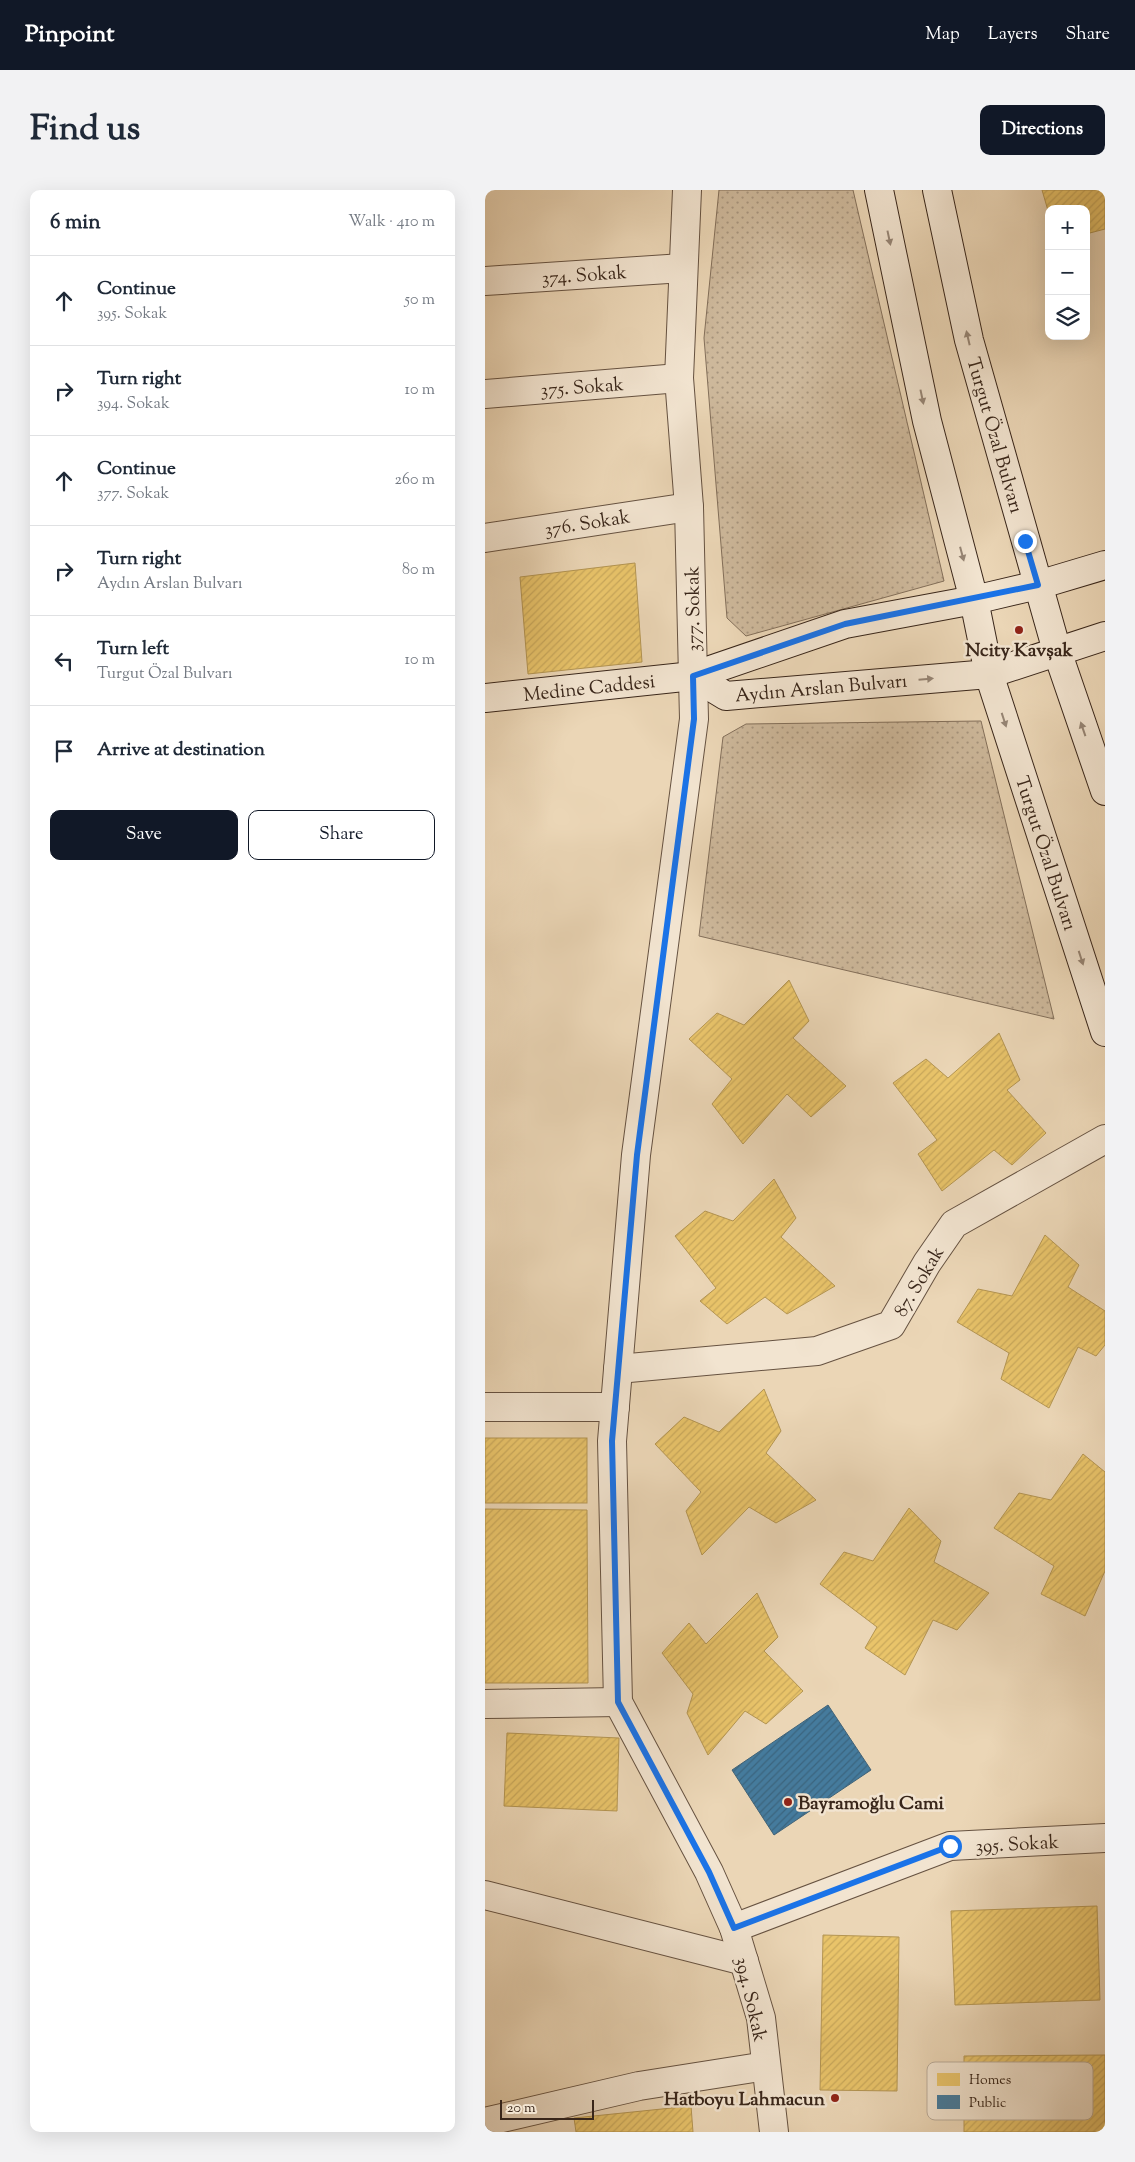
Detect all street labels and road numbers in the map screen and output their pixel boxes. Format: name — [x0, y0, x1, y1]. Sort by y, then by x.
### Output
street label: 374. Sokak — [541, 260, 628, 293]
street label: Turgut Özal Bulvarı — [958, 355, 1029, 517]
street label: 375. Sokak — [540, 372, 625, 405]
street label: 376. Sokak — [543, 504, 633, 545]
street label: 377. Sokak — [680, 565, 709, 652]
street label: Medine Caddesi — [522, 669, 657, 710]
street label: Aydın Arslan Bulvarı — [734, 669, 909, 710]
street label: Turgut Özal Bulvarı — [1007, 773, 1082, 935]
street label: 87. Sokak — [888, 1241, 952, 1323]
street label: 395. Sokak — [975, 1830, 1060, 1861]
street label: 394. Sokak — [727, 1955, 773, 2045]

